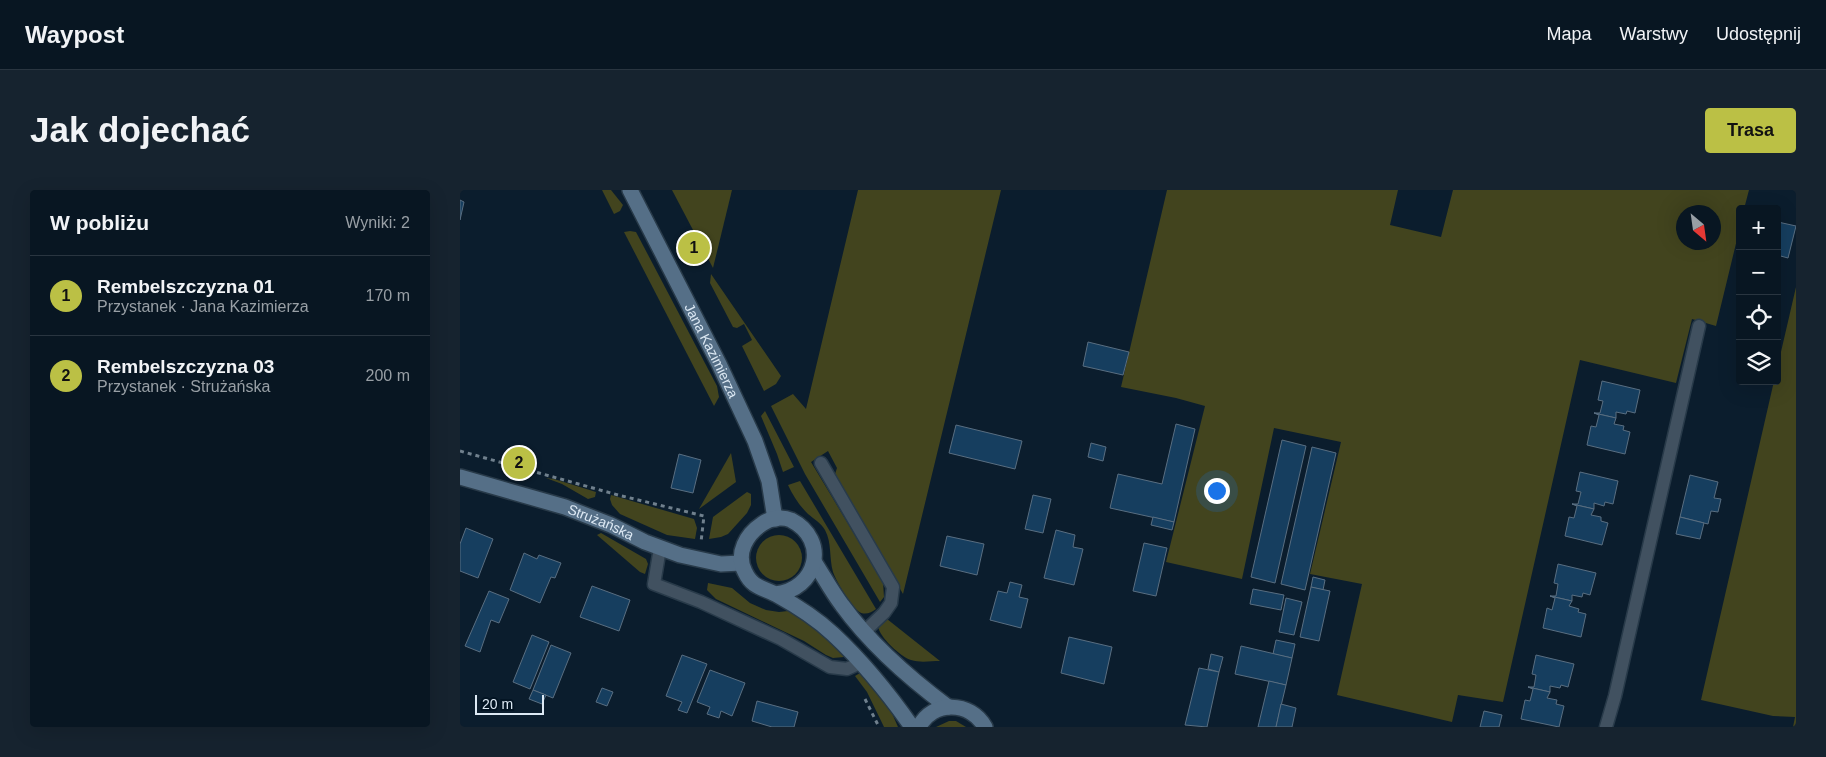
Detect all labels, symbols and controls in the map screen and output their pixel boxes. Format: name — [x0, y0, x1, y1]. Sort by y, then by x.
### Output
text: Waypost — [25, 21, 124, 48]
text: Mapa — [1547, 24, 1592, 44]
text: Warstwy — [1620, 24, 1688, 44]
text: Udostępnij — [1716, 24, 1801, 44]
button: Trasa — [1705, 108, 1796, 153]
text: Jak dojechać — [30, 110, 250, 149]
north arrow — [1676, 205, 1721, 250]
map controls — [1736, 205, 1781, 385]
button: + — [1736, 205, 1781, 250]
text: W pobliżu — [50, 211, 149, 234]
text: Wyniki: 2 — [345, 214, 410, 231]
pin: 1 — [678, 229, 710, 267]
button: − — [1736, 250, 1781, 295]
text: Rembelszczyzna 01 — [97, 276, 274, 297]
text: 1 — [62, 287, 70, 304]
text: 170 m — [366, 287, 410, 304]
button: locate — [1736, 295, 1781, 340]
text: Przystanek · Jana Kazimierza — [97, 298, 309, 315]
street label: Jana Kazimierza — [681, 300, 742, 401]
button: layers — [1736, 340, 1781, 385]
text: Rembelszczyzna 03 — [97, 356, 274, 377]
text: 2 — [62, 367, 70, 384]
text: 200 m — [366, 367, 410, 384]
text: Przystanek · Strużańska — [97, 378, 270, 395]
pin: 2 — [503, 444, 535, 482]
your location — [1204, 478, 1230, 504]
street label: Strużańska — [566, 501, 637, 543]
scale bar — [475, 692, 544, 715]
text: 20 m — [482, 696, 513, 712]

